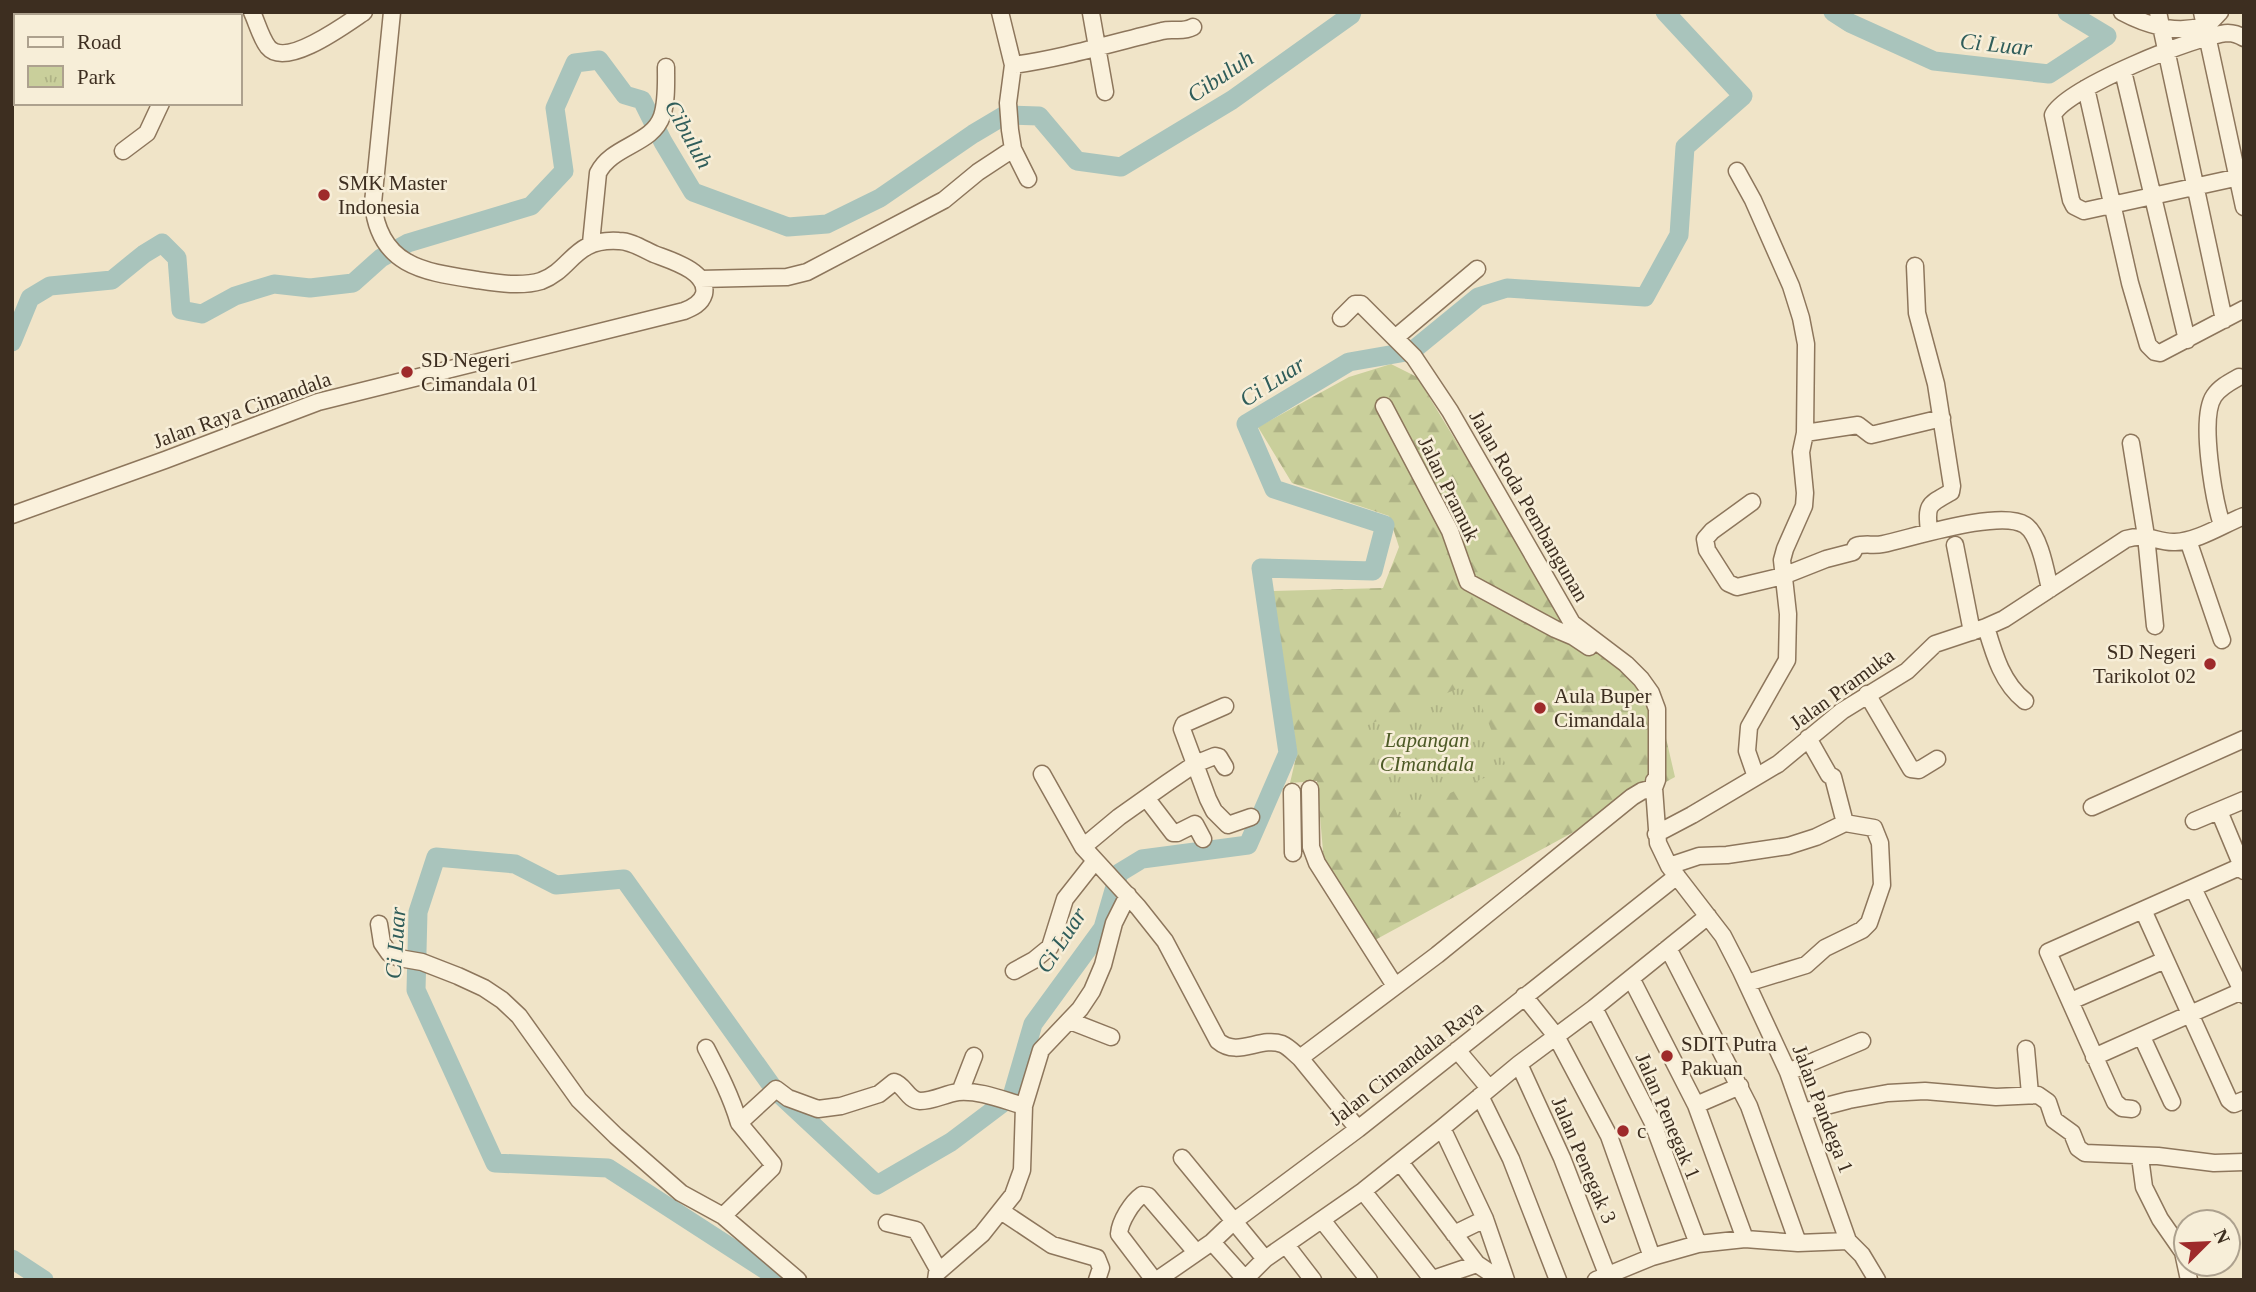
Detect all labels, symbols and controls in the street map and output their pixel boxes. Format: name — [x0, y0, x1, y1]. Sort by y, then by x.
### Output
legend — [14, 14, 242, 105]
water label: Ci Luar — [1959, 28, 2034, 61]
text: Road — [77, 30, 122, 54]
water label: Cibuluh — [1183, 45, 1258, 108]
text: Park — [77, 65, 116, 89]
water label: Cibuluh — [660, 96, 717, 173]
place label: SMK Master Indonesia — [338, 171, 447, 219]
marker: SMK Master Indonesia — [316, 187, 332, 203]
place label: SD Negeri Cimandala 01 — [421, 348, 538, 396]
water label: Ci Luar — [1235, 351, 1310, 412]
marker: SD Negeri Cimandala 01 — [399, 364, 415, 380]
street label: Jalan Raya Cimandala — [150, 366, 335, 453]
street label: Jalan Roda Pembangunan — [1464, 406, 1594, 606]
street label: Jalan Pramuk — [1413, 433, 1485, 546]
place label: SD Negeri Tarikolot 02 — [2093, 640, 2196, 688]
street label: Jalan Pramuka — [1785, 643, 1899, 735]
marker: SD Negeri Tarikolot 02 — [2202, 656, 2218, 672]
place label: Aula Buper Cimandala — [1554, 684, 1651, 732]
marker: Aula Buper Cimandala — [1532, 700, 1548, 716]
park label: Lapangan CImandala — [1380, 728, 1474, 776]
water label: Ci Luar — [1031, 902, 1092, 977]
water label: Ci Luar — [381, 905, 411, 980]
street label: Jalan Cimandala Raya — [1325, 995, 1488, 1130]
place label: SDIT Putra Pakuan — [1681, 1032, 1778, 1080]
street label: Jalan Pandega 1 — [1788, 1042, 1858, 1176]
marker: SDIT Putra Pakuan — [1659, 1048, 1675, 1064]
street label: Jalan Penegak 1 — [1631, 1049, 1705, 1183]
street label: Jalan Penegak 3 — [1547, 1093, 1621, 1227]
place label: c — [1637, 1119, 1646, 1143]
marker: c — [1615, 1123, 1631, 1139]
north arrow — [2172, 1208, 2242, 1278]
text: N — [2210, 1226, 2235, 1247]

